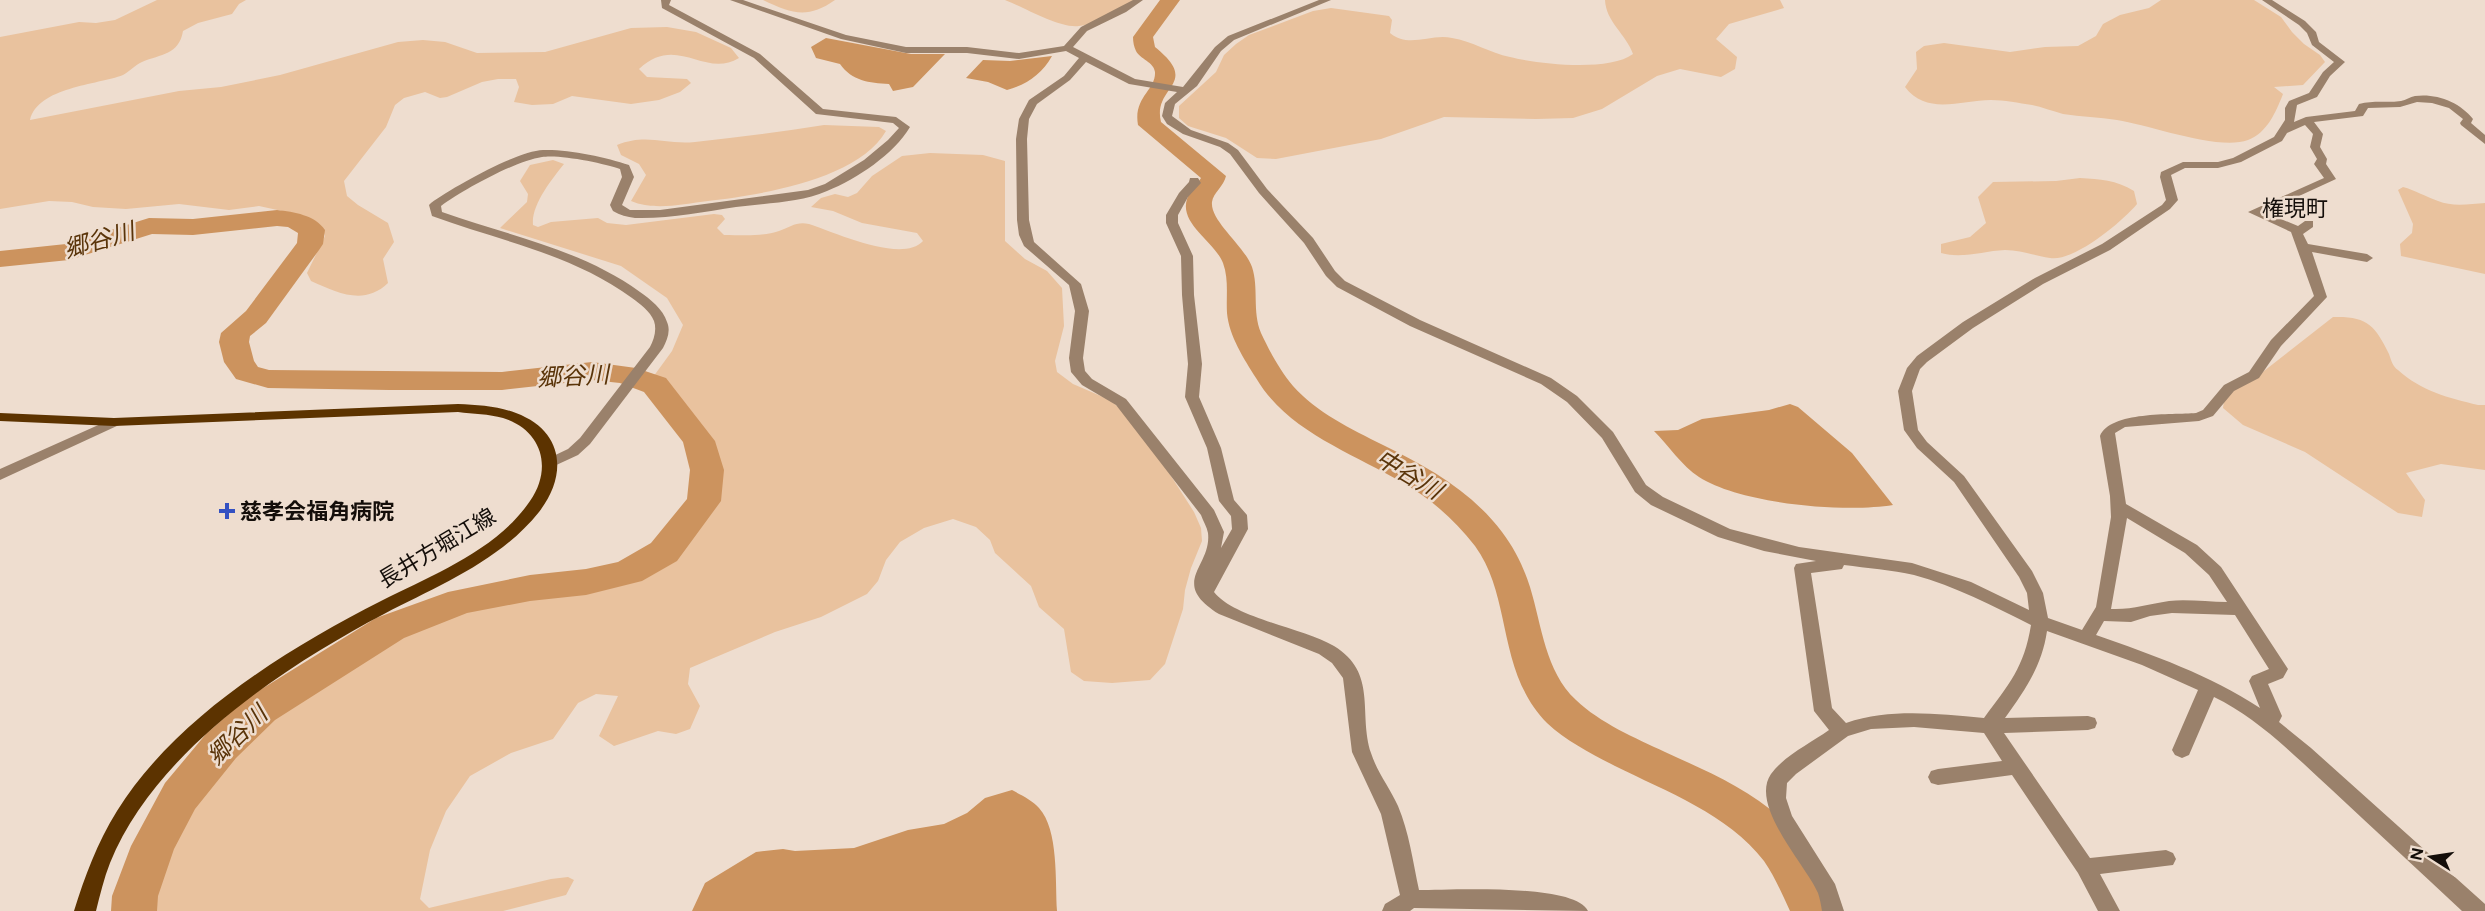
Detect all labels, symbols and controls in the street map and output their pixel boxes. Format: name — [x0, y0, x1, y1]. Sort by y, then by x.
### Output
district label: 権現町 — [2262, 195, 2328, 222]
water label: 郷谷川 — [60, 215, 140, 264]
water label: 郷谷川 — [536, 359, 613, 392]
water label: 中谷川 — [1371, 443, 1450, 507]
place label: 慈孝会福角病院 — [240, 498, 394, 525]
marker: 慈孝会福角病院 — [218, 502, 236, 520]
street label: 長井方堀江線 — [373, 502, 501, 594]
water label: 郷谷川 — [201, 697, 275, 770]
north arrow — [2401, 827, 2461, 887]
text: N — [2406, 846, 2427, 862]

